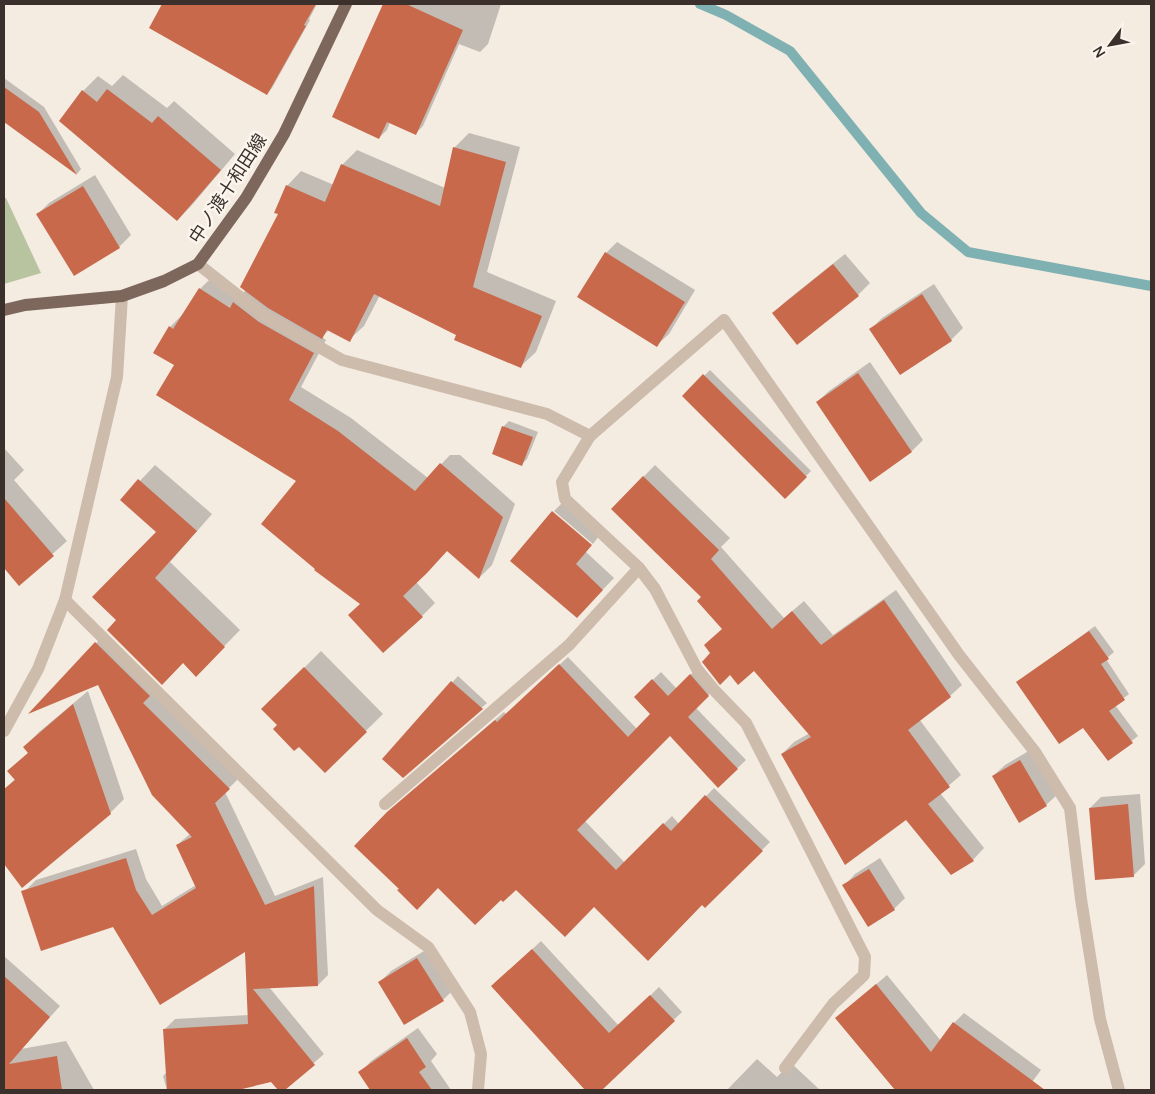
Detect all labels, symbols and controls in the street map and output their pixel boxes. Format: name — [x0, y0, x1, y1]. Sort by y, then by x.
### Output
north arrow — [1085, 20, 1135, 70]
text: N — [1088, 43, 1109, 61]
street label: 中ノ渡十和田線 — [183, 129, 271, 247]

